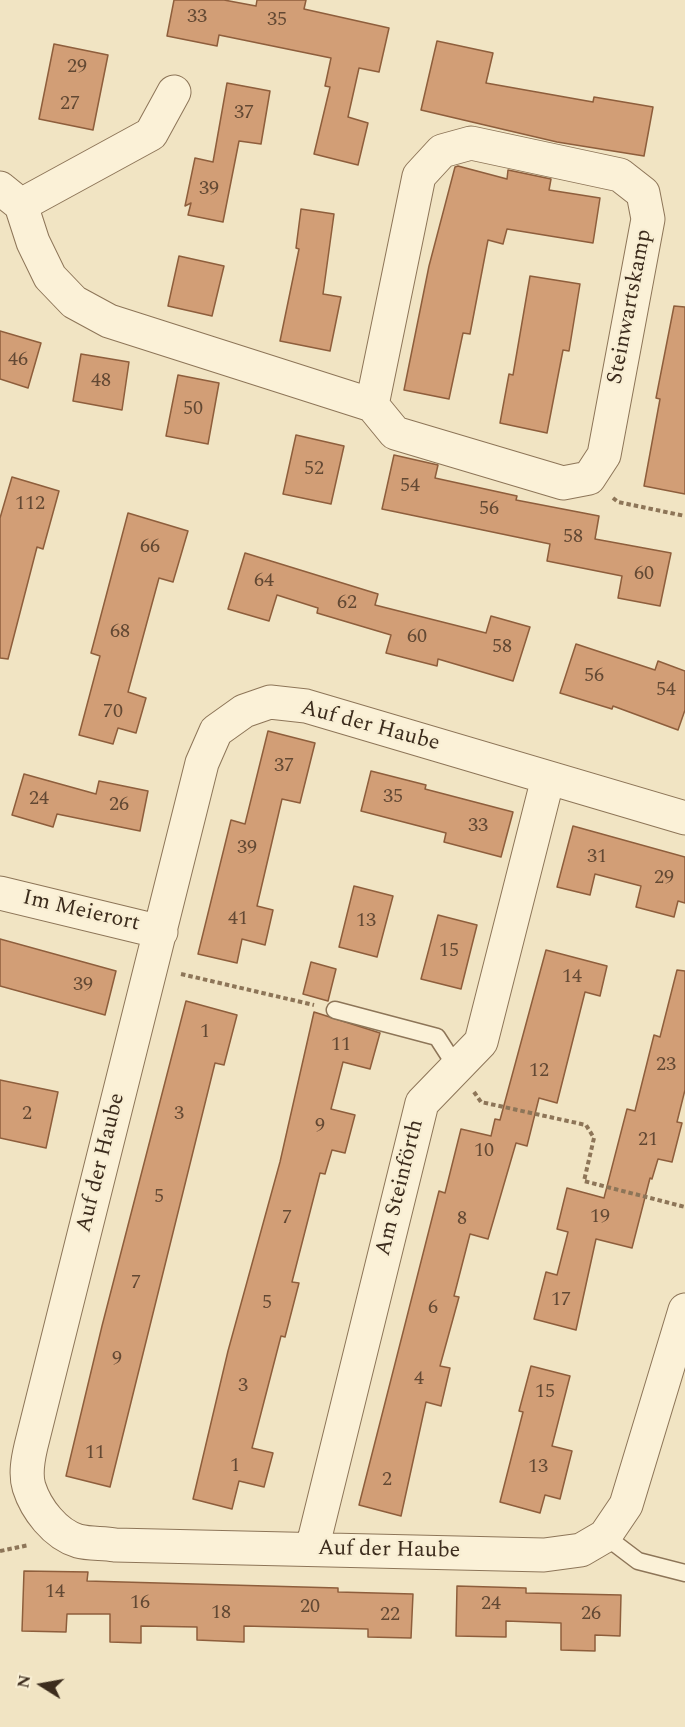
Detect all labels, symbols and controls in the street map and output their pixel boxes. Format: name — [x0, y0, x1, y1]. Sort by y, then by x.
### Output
house number: 33 — [187, 6, 207, 30]
house number: 35 — [267, 9, 287, 33]
house number: 29 — [67, 56, 87, 80]
house number: 27 — [60, 93, 80, 117]
house number: 37 — [234, 102, 254, 126]
house number: 39 — [199, 178, 219, 202]
street label: Steinwartskamp — [603, 227, 659, 387]
house number: 46 — [8, 349, 28, 373]
house number: 48 — [91, 370, 111, 394]
house number: 50 — [183, 398, 203, 422]
house number: 52 — [304, 458, 324, 482]
house number: 54 — [400, 475, 420, 499]
house number: 112 — [15, 493, 45, 517]
house number: 56 — [479, 498, 499, 522]
house number: 58 — [563, 526, 583, 550]
house number: 66 — [140, 536, 160, 560]
house number: 60 — [634, 563, 654, 587]
house number: 64 — [254, 570, 274, 594]
house number: 62 — [337, 592, 357, 616]
house number: 68 — [110, 621, 130, 645]
house number: 60 — [407, 626, 427, 650]
house number: 58 — [492, 636, 512, 660]
house number: 56 — [584, 665, 604, 689]
house number: 54 — [656, 679, 676, 703]
street label: Auf der Haube — [298, 696, 442, 758]
house number: 70 — [103, 701, 123, 725]
house number: 37 — [274, 755, 294, 779]
house number: 35 — [383, 786, 403, 810]
house number: 24 — [29, 788, 49, 812]
house number: 26 — [109, 794, 129, 818]
house number: 33 — [468, 815, 488, 839]
house number: 39 — [237, 837, 257, 861]
house number: 31 — [587, 846, 607, 870]
house number: 29 — [654, 867, 674, 891]
street label: Im Meierort — [20, 886, 142, 938]
house number: 41 — [228, 908, 248, 932]
house number: 13 — [356, 910, 376, 934]
house number: 15 — [439, 940, 459, 964]
house number: 14 — [562, 966, 582, 990]
house number: 39 — [73, 974, 93, 998]
house number: 1 — [200, 1021, 210, 1045]
house number: 11 — [331, 1034, 351, 1058]
house number: 23 — [656, 1054, 676, 1078]
house number: 12 — [529, 1060, 549, 1084]
street label: Auf der Haube — [72, 1091, 132, 1235]
house number: 2 — [22, 1103, 32, 1127]
house number: 3 — [174, 1103, 184, 1127]
house number: 9 — [315, 1115, 325, 1139]
street label: Am Steinförth — [371, 1117, 431, 1259]
house number: 21 — [638, 1129, 658, 1153]
house number: 10 — [474, 1140, 494, 1164]
house number: 5 — [154, 1186, 164, 1210]
house number: 19 — [590, 1206, 610, 1230]
house number: 7 — [282, 1207, 292, 1231]
house number: 8 — [457, 1208, 467, 1232]
house number: 7 — [131, 1272, 141, 1296]
house number: 17 — [551, 1289, 571, 1313]
house number: 5 — [262, 1292, 272, 1316]
house number: 6 — [428, 1297, 438, 1321]
house number: 9 — [112, 1348, 122, 1372]
house number: 4 — [414, 1368, 424, 1392]
house number: 3 — [238, 1375, 248, 1399]
house number: 15 — [535, 1381, 555, 1405]
house number: 11 — [85, 1442, 105, 1466]
house number: 1 — [230, 1455, 240, 1479]
house number: 13 — [528, 1456, 548, 1480]
house number: 2 — [382, 1469, 392, 1493]
street label: Auf der Haube — [317, 1537, 461, 1565]
house number: 14 — [45, 1581, 65, 1605]
house number: 16 — [130, 1592, 150, 1616]
house number: 24 — [481, 1593, 501, 1617]
house number: 20 — [300, 1596, 320, 1620]
house number: 18 — [211, 1602, 231, 1626]
house number: 26 — [581, 1603, 601, 1627]
house number: 22 — [380, 1604, 400, 1628]
north arrow — [12, 1655, 72, 1715]
text: N — [11, 1673, 37, 1690]

